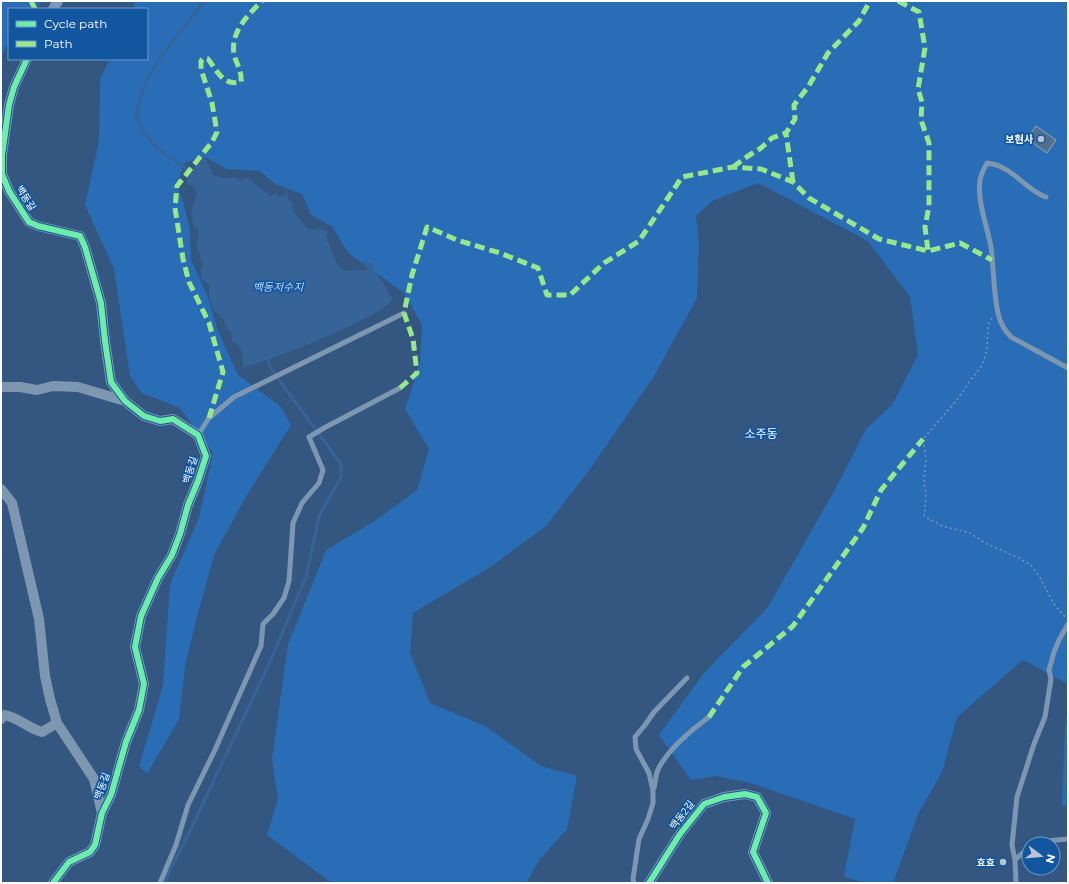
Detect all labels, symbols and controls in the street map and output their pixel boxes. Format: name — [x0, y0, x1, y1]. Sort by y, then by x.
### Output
legend — [8, 8, 148, 60]
text: Cycle path — [44, 16, 107, 31]
text: Path — [44, 36, 73, 51]
place label: 보현사 — [1005, 133, 1034, 146]
marker: 보현사 — [1036, 134, 1046, 144]
street label: 백동길 — [13, 183, 39, 213]
water label: 백동저수지 — [253, 280, 304, 294]
district label: 소주동 — [744, 426, 778, 441]
street label: 백동길 — [180, 455, 200, 485]
street label: 백동길 — [91, 771, 113, 801]
street label: 백동2길 — [667, 798, 697, 832]
north arrow — [1021, 836, 1061, 876]
text: N — [1043, 853, 1059, 865]
place label: 효효 — [977, 856, 995, 869]
marker: 효효 — [998, 857, 1008, 867]

